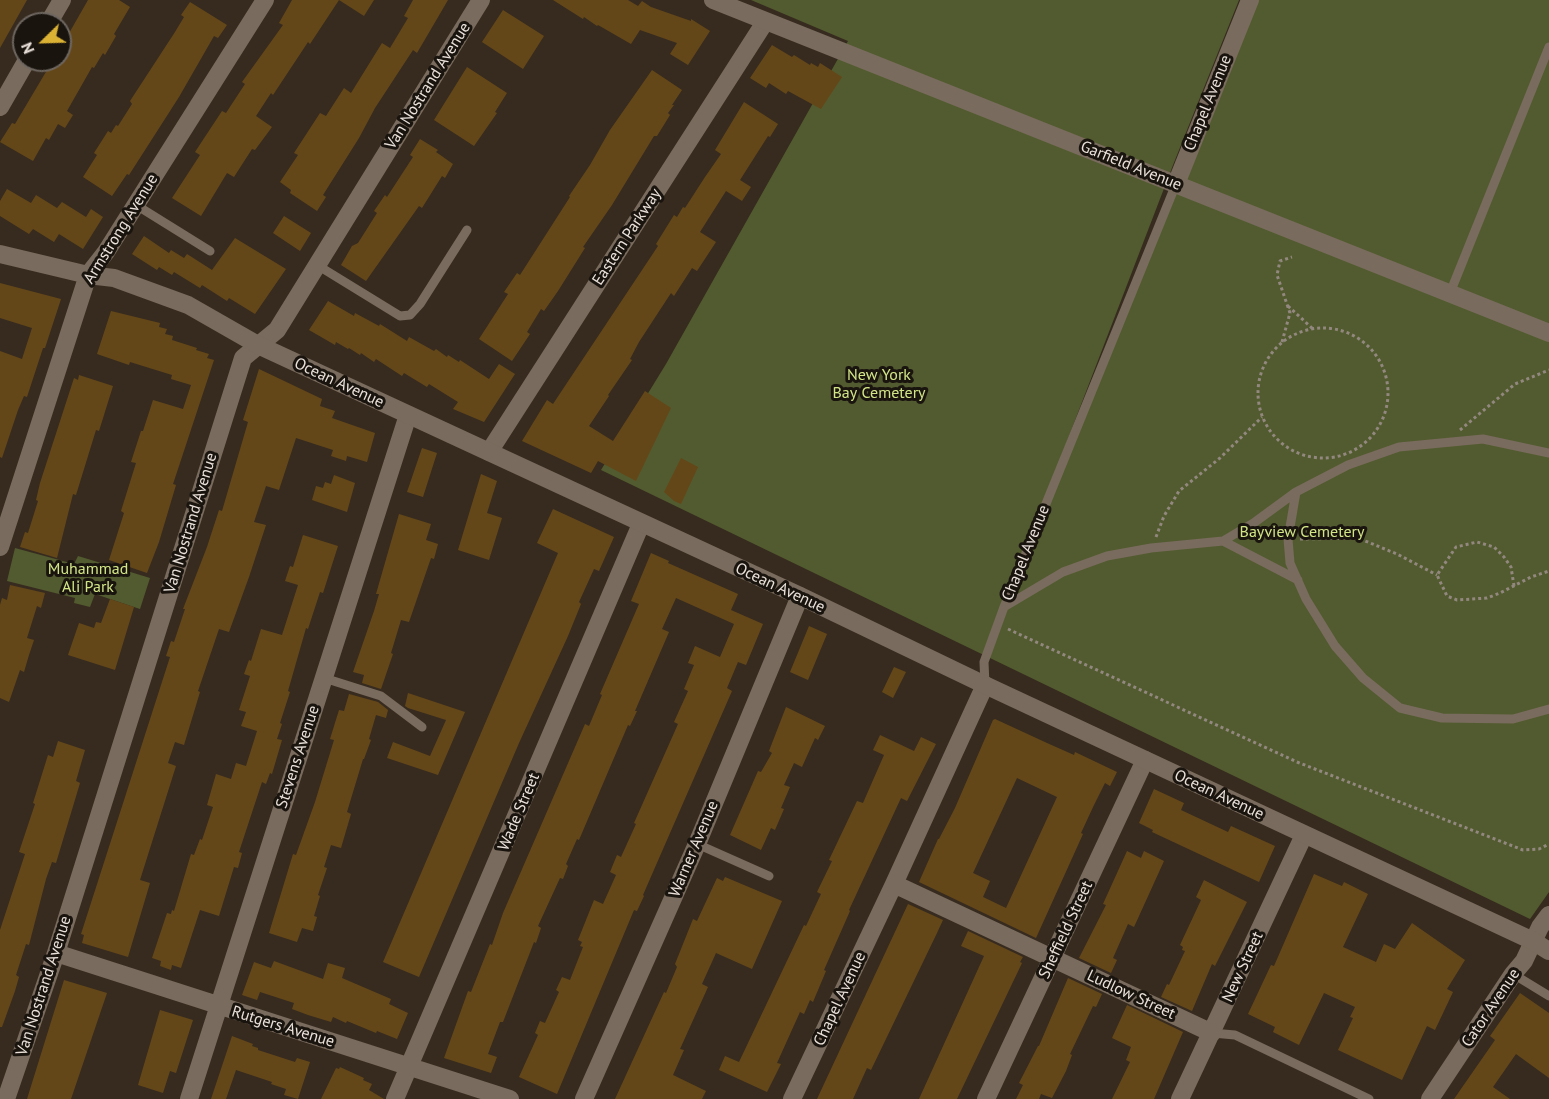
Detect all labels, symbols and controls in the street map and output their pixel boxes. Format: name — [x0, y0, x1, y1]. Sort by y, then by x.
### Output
north arrow — [12, 12, 72, 72]
street label: Van Nostrand Avenue — [381, 19, 475, 153]
text: N — [16, 40, 39, 57]
street label: Chapel Avenue — [1180, 52, 1236, 154]
street label: Garfield Avenue — [1078, 137, 1184, 195]
street label: Armstrong Avenue — [80, 171, 162, 287]
street label: Eastern Parkway — [589, 185, 665, 289]
street label: Ocean Avenue — [291, 354, 387, 412]
park label: New York Bay Cemetery — [832, 365, 926, 403]
street label: Van Nostrand Avenue — [161, 451, 221, 595]
street label: Chapel Avenue — [998, 502, 1054, 604]
park label: Bayview Cemetery — [1240, 522, 1364, 542]
park label: Muhammad Ali Park — [48, 559, 128, 597]
street label: Ocean Avenue — [732, 559, 828, 617]
street label: Stevens Avenue — [272, 703, 324, 811]
street label: Ocean Avenue — [1171, 766, 1267, 824]
street label: Wade Street — [494, 770, 544, 854]
street label: Warner Avenue — [665, 798, 723, 900]
street label: Sheffield Street — [1035, 878, 1097, 982]
street label: Van Nostrand Avenue — [12, 914, 76, 1058]
street label: New Street — [1218, 929, 1268, 1005]
street label: Chapel Avenue — [810, 949, 870, 1049]
street label: Cator Avenue — [1458, 965, 1524, 1051]
street label: Ludlow Street — [1084, 966, 1178, 1024]
street label: Rutgers Avenue — [229, 1002, 337, 1052]

